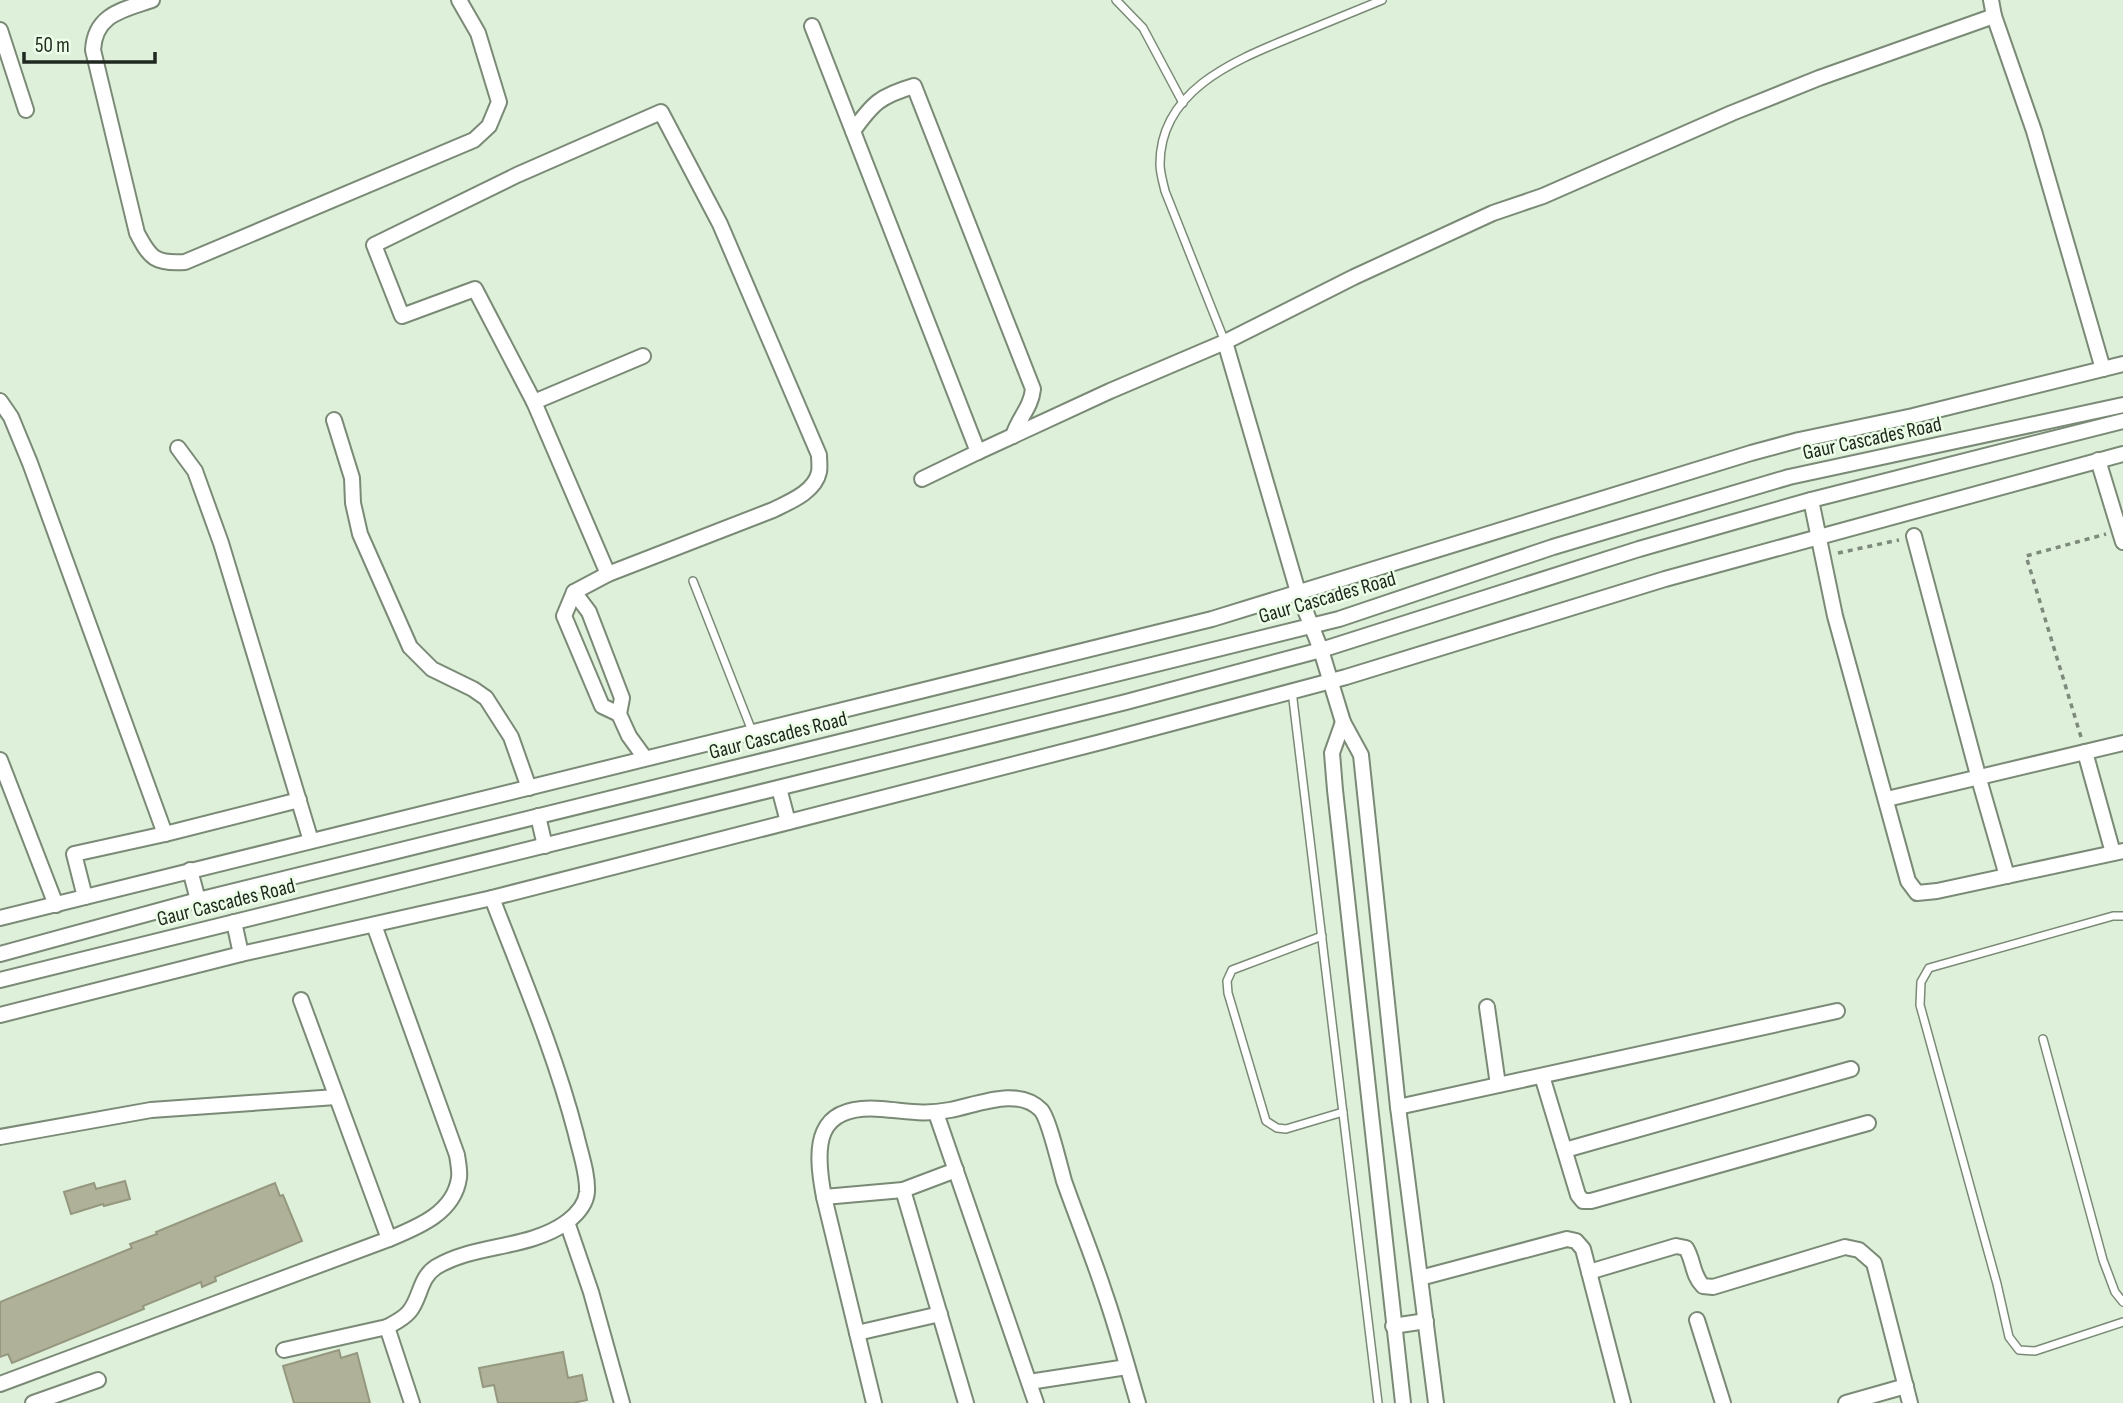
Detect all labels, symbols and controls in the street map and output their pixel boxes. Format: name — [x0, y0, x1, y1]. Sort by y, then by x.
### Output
scale bar — [24, 21, 156, 65]
text: 50 m — [35, 33, 70, 58]
street label: Gaur Cascades Road — [1800, 412, 1944, 465]
street label: Gaur Cascades Road — [1256, 566, 1399, 629]
street label: Gaur Cascades Road — [707, 706, 850, 765]
street label: Gaur Cascades Road — [155, 873, 298, 932]

